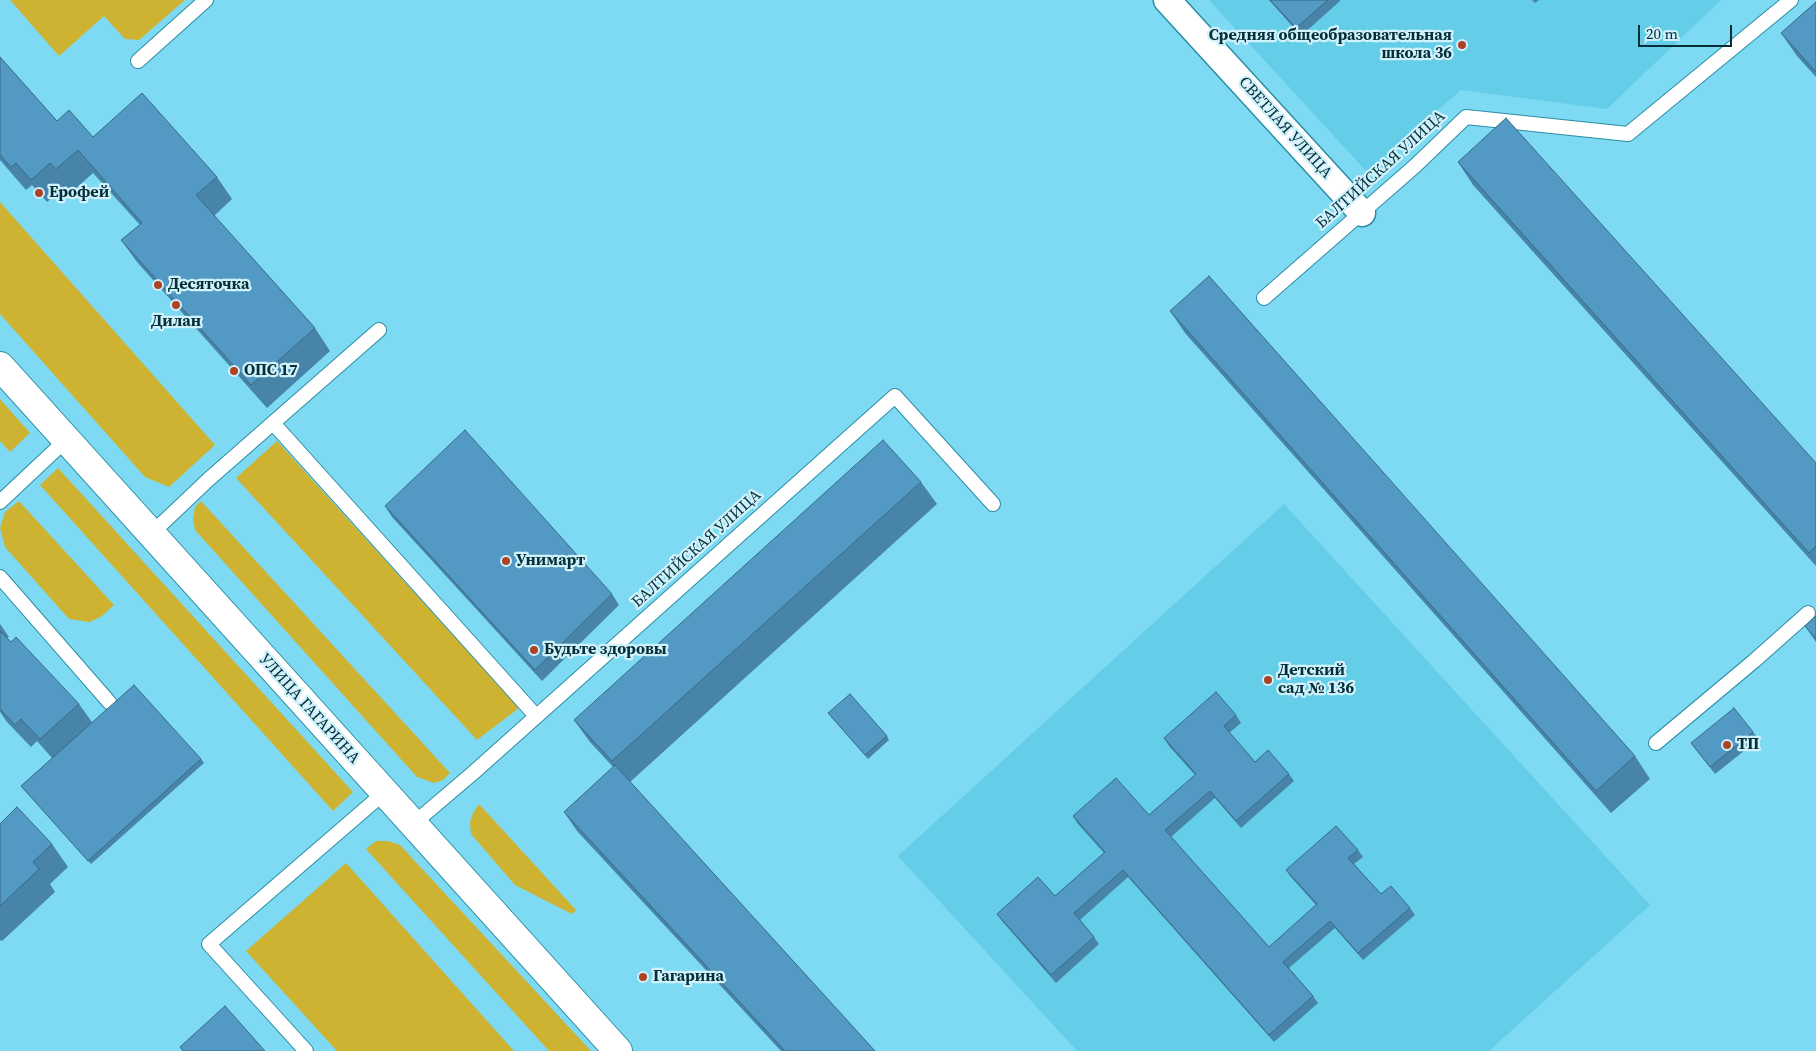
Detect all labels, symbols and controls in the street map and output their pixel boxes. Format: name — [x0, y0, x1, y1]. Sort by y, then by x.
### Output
scale bar — [1641, 15, 1735, 47]
text: 20 m — [1646, 23, 1678, 44]
place label: Средняя общеобразовательная школа 36 — [1209, 26, 1452, 64]
marker: Средняя общеобразовательная школа 36 — [1456, 39, 1468, 51]
street label: СВЕТЛАЯ УЛИЦА — [1234, 73, 1336, 183]
street label: БАЛТИЙСКАЯ УЛИЦА — [1312, 107, 1450, 233]
place label: Ерофей — [49, 183, 109, 203]
marker: Ерофей — [33, 187, 45, 199]
place label: Десяточка — [168, 275, 249, 295]
marker: Десяточка — [152, 279, 164, 291]
marker: Дилан — [170, 299, 182, 311]
place label: Дилан — [151, 312, 201, 332]
place label: ОПС 17 — [244, 361, 298, 381]
marker: ОПС 17 — [228, 365, 240, 377]
street label: БАЛТИЙСКАЯ УЛИЦА — [628, 486, 766, 612]
place label: Унимарт — [516, 551, 585, 571]
marker: Унимарт — [500, 555, 512, 567]
place label: Будьте здоровы — [544, 640, 667, 660]
marker: Будьте здоровы — [528, 644, 540, 656]
street label: УЛИЦА ГАГАРИНА — [255, 650, 363, 768]
place label: Детский сад № 136 — [1278, 661, 1354, 699]
marker: Детский сад № 136 — [1262, 674, 1274, 686]
place label: ТП — [1737, 735, 1759, 755]
marker: ТП — [1721, 739, 1733, 751]
place label: Гагарина — [653, 967, 724, 987]
marker: Гагарина — [637, 971, 649, 983]

